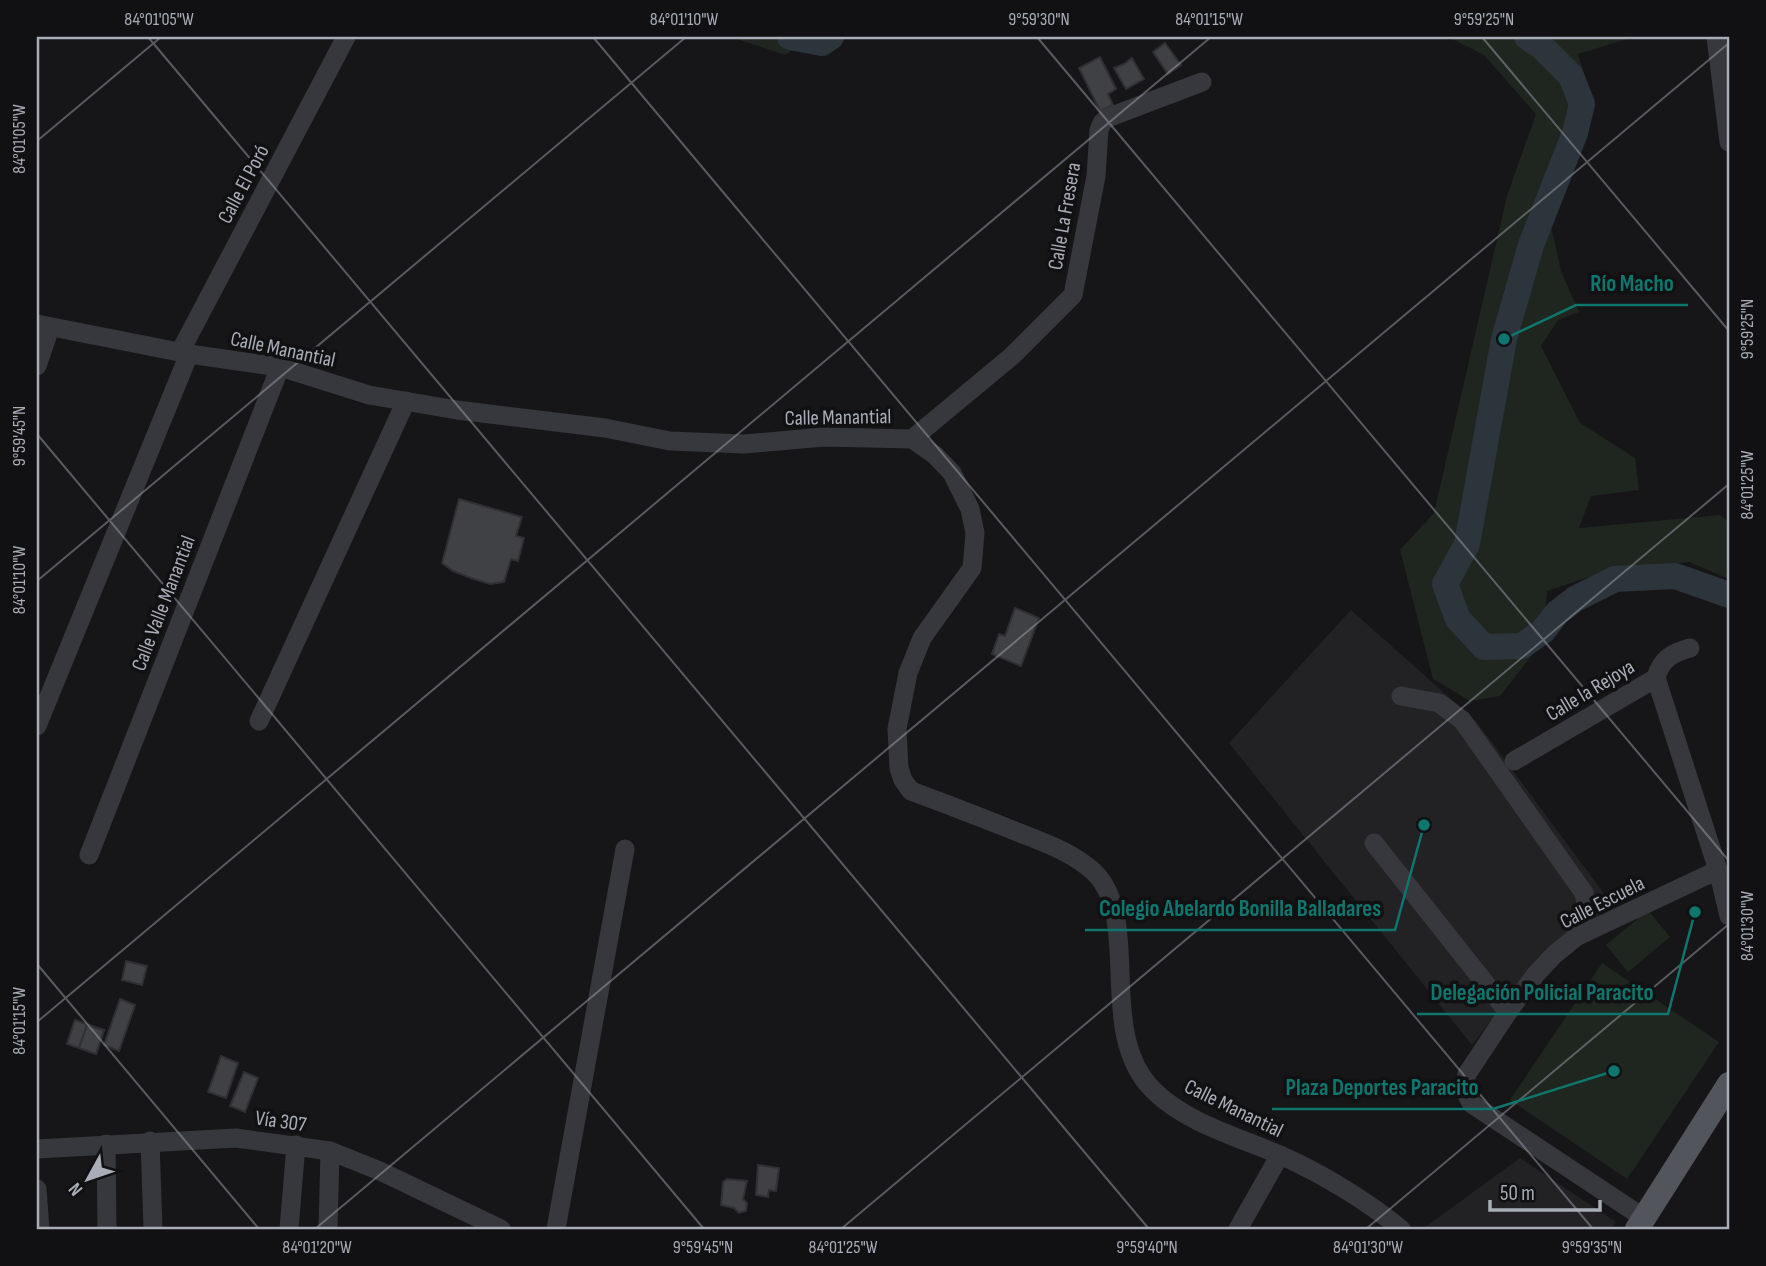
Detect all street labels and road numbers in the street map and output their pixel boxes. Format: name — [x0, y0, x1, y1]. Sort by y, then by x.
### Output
street label: Calle El Poró — [212, 141, 275, 228]
street label: Calle La Fresera — [1043, 160, 1086, 272]
street label: Calle Manantial — [228, 326, 338, 373]
street label: Calle Manantial — [785, 404, 892, 431]
street label: Calle Valle Manantial — [126, 532, 201, 674]
street label: Calle la Rejoya — [1541, 654, 1639, 727]
street label: Calle Escuela — [1556, 871, 1649, 934]
street label: Calle Manantial — [1180, 1074, 1287, 1143]
street label: Vía 307 — [254, 1106, 309, 1138]

